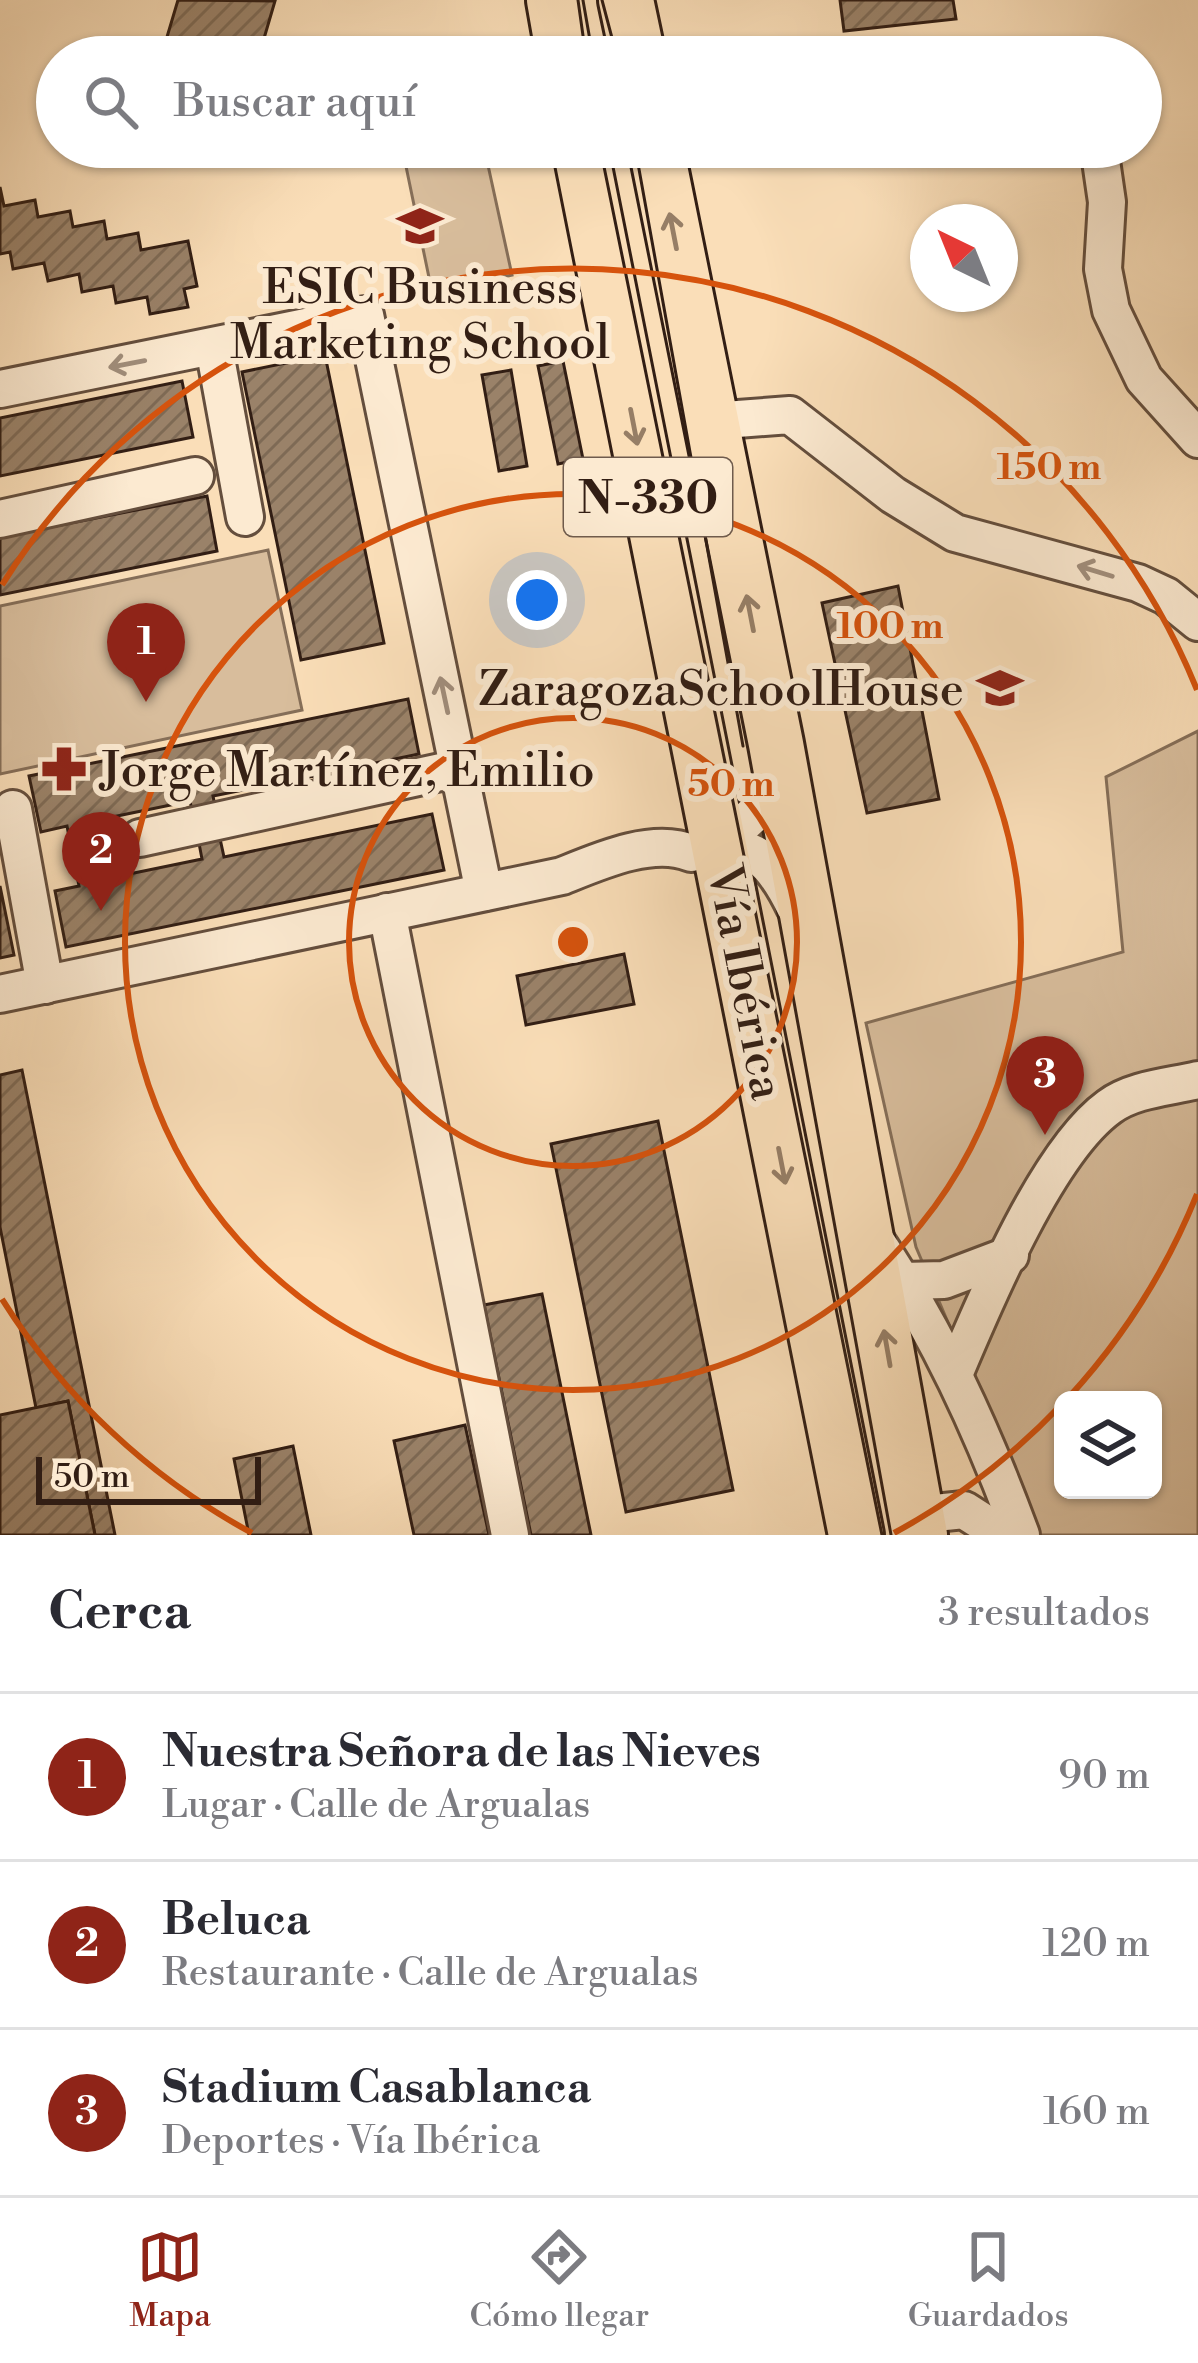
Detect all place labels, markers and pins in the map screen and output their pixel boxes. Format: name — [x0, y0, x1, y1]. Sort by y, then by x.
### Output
school or university icon: ESIC Business Marketing School — [395, 201, 445, 251]
place label: ESIC Business Marketing School — [230, 259, 610, 374]
pin: 1 — [107, 603, 185, 702]
place label: ZaragozaSchoolHouse — [478, 661, 964, 721]
school or university icon: ZaragozaSchoolHouse — [975, 663, 1025, 713]
place label: Jorge Martínez, Emilio — [98, 742, 595, 802]
pharmacy icon: Jorge Martínez, Emilio — [39, 744, 89, 794]
pin: 2 — [62, 812, 140, 911]
centre of rings — [552, 921, 594, 963]
pin: 3 — [1006, 1036, 1084, 1135]

